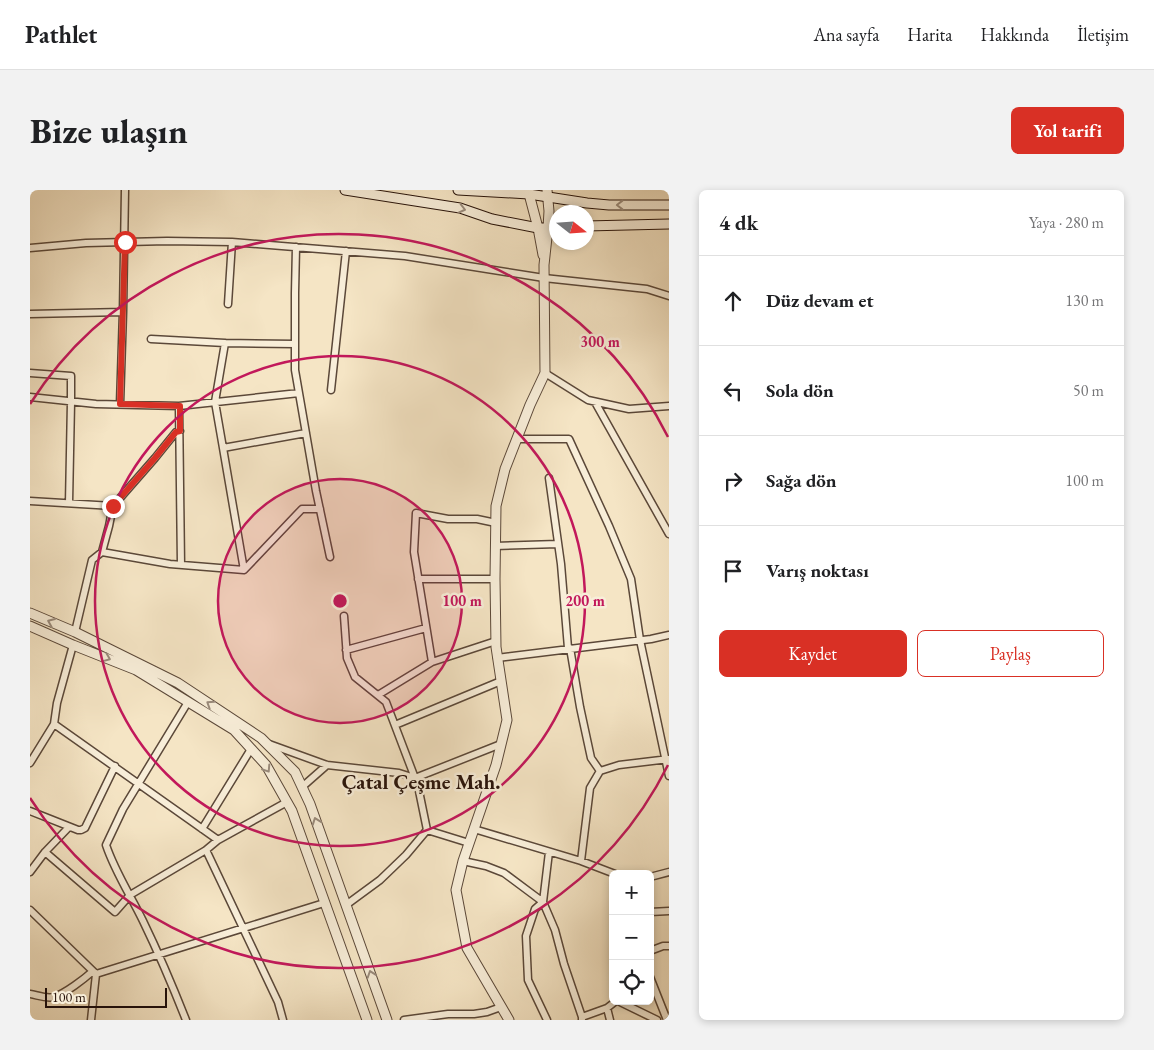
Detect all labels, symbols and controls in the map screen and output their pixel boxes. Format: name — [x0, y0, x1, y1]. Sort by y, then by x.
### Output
text: Pathlet — [25, 19, 97, 50]
text: Ana sayfa — [813, 23, 879, 46]
text: Harita — [907, 23, 952, 46]
text: Hakkında — [980, 23, 1049, 46]
text: İletişim — [1077, 23, 1129, 46]
button: Yol tarifi — [1011, 107, 1124, 154]
text: Bize ulaşın — [30, 108, 188, 153]
one-way arrow — [616, 200, 624, 210]
one-way arrow — [457, 204, 466, 214]
north arrow — [549, 205, 594, 250]
text: 4 dk — [719, 209, 758, 236]
text: Yaya · 280 m — [1029, 212, 1104, 233]
route start — [114, 231, 137, 254]
icon: ahead — [719, 287, 747, 315]
text: Düz devam et — [766, 288, 874, 313]
text: 130 m — [1065, 290, 1104, 311]
text: 300 m — [580, 332, 620, 351]
icon: left — [719, 377, 747, 405]
text: Sola dön — [766, 378, 834, 403]
text: 50 m — [1073, 380, 1104, 401]
icon: right — [719, 467, 747, 495]
text: Sağa dön — [766, 468, 837, 493]
text: 100 m — [1065, 470, 1104, 491]
route end — [102, 495, 125, 518]
icon: arrive — [719, 557, 747, 585]
text: Varış noktası — [766, 558, 869, 583]
text: 100 m — [442, 591, 482, 610]
text: 200 m — [565, 591, 605, 610]
centre of rings — [331, 592, 349, 610]
one-way arrow — [47, 617, 56, 628]
button: Kaydet — [719, 630, 907, 677]
button: Paylaş — [917, 630, 1104, 677]
one-way arrow — [102, 652, 111, 663]
one-way arrow — [207, 701, 216, 710]
one-way arrow — [261, 763, 270, 773]
district label: Çatal Çeşme Mah. — [342, 768, 500, 795]
one-way arrow — [312, 817, 322, 826]
map controls — [609, 870, 654, 1005]
button: + — [609, 870, 654, 915]
button: − — [609, 915, 654, 960]
button: locate — [609, 960, 654, 1005]
one-way arrow — [367, 970, 377, 979]
scale bar — [45, 985, 168, 1008]
text: 100 m — [52, 988, 86, 1006]

